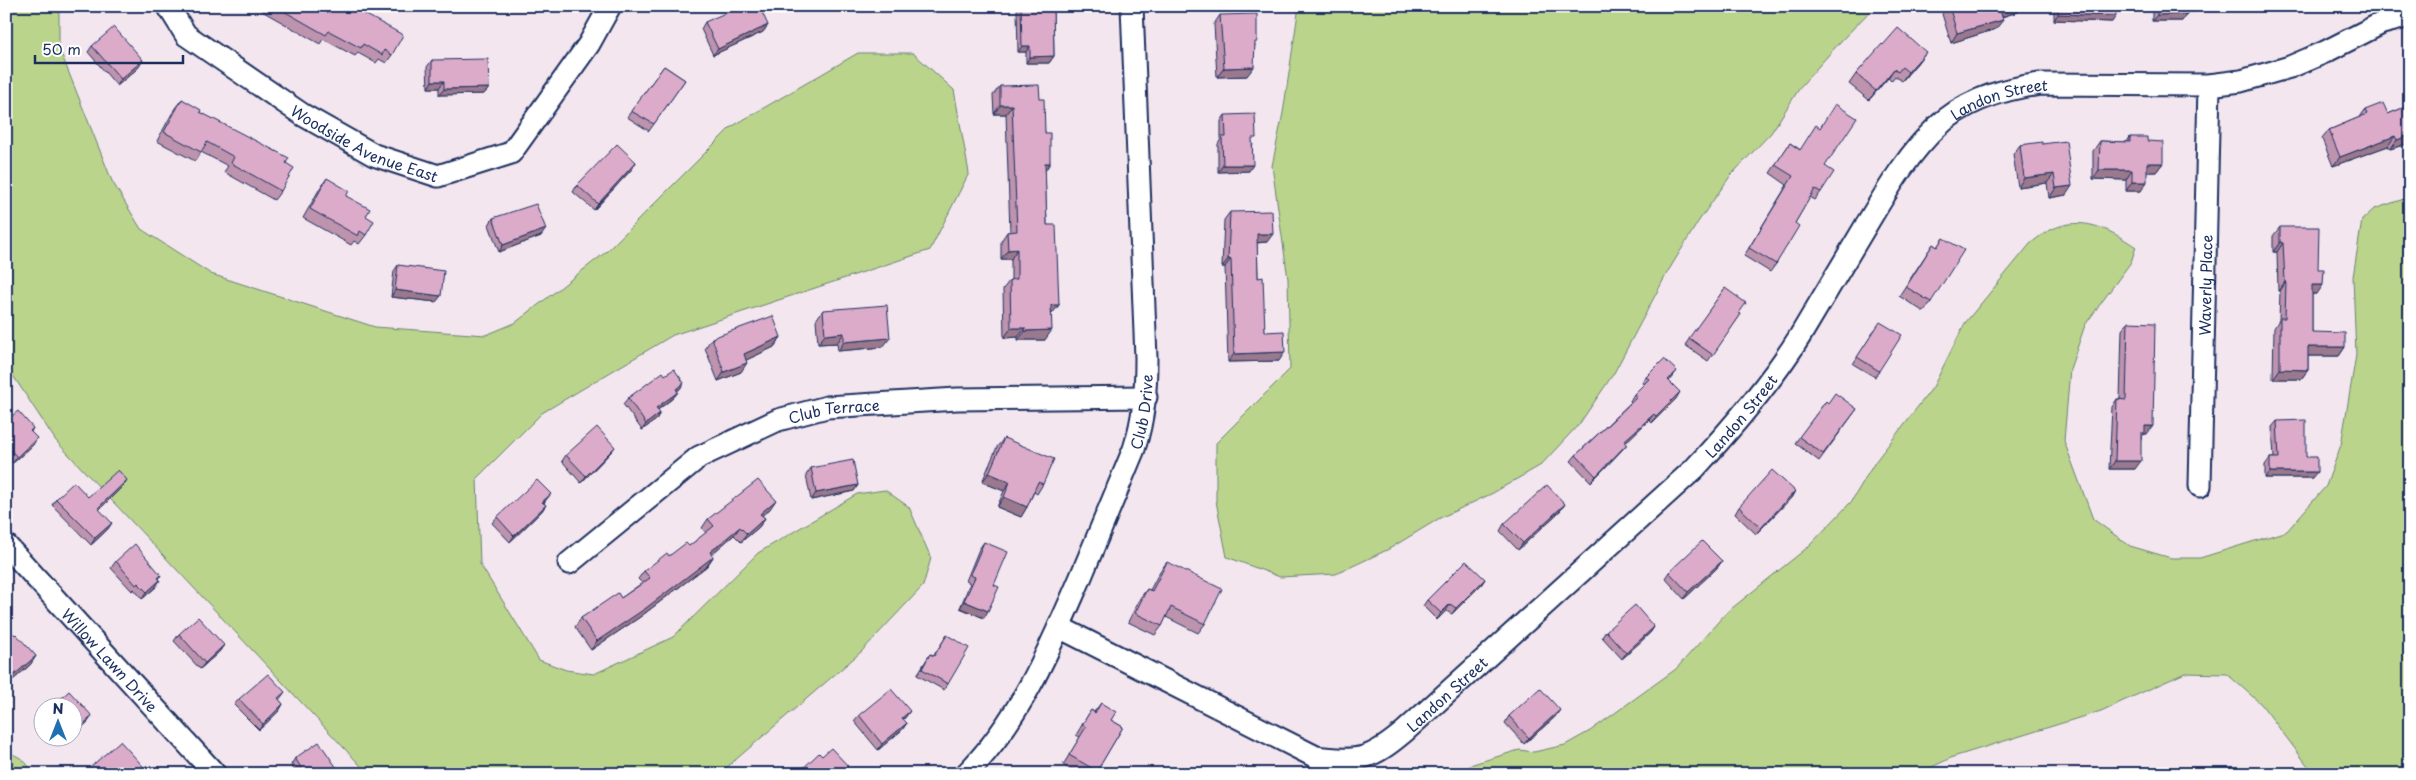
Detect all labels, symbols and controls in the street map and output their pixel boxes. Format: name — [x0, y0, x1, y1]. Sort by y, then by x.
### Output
scale bar — [35, 32, 182, 64]
text: 50 m — [42, 37, 81, 60]
street label: Landon Street — [1945, 72, 2048, 125]
street label: Woodside Avenue East — [286, 99, 441, 187]
street label: Waverly Place — [2192, 234, 2217, 336]
street label: Landon Street — [1699, 369, 1782, 462]
street label: Club Drive — [1123, 374, 1157, 452]
street label: Club Terrace — [786, 392, 880, 428]
street label: Willow Lawn Drive — [57, 602, 164, 717]
street label: Landon Street — [1401, 650, 1492, 736]
north arrow — [32, 698, 82, 748]
text: N — [52, 698, 64, 719]

